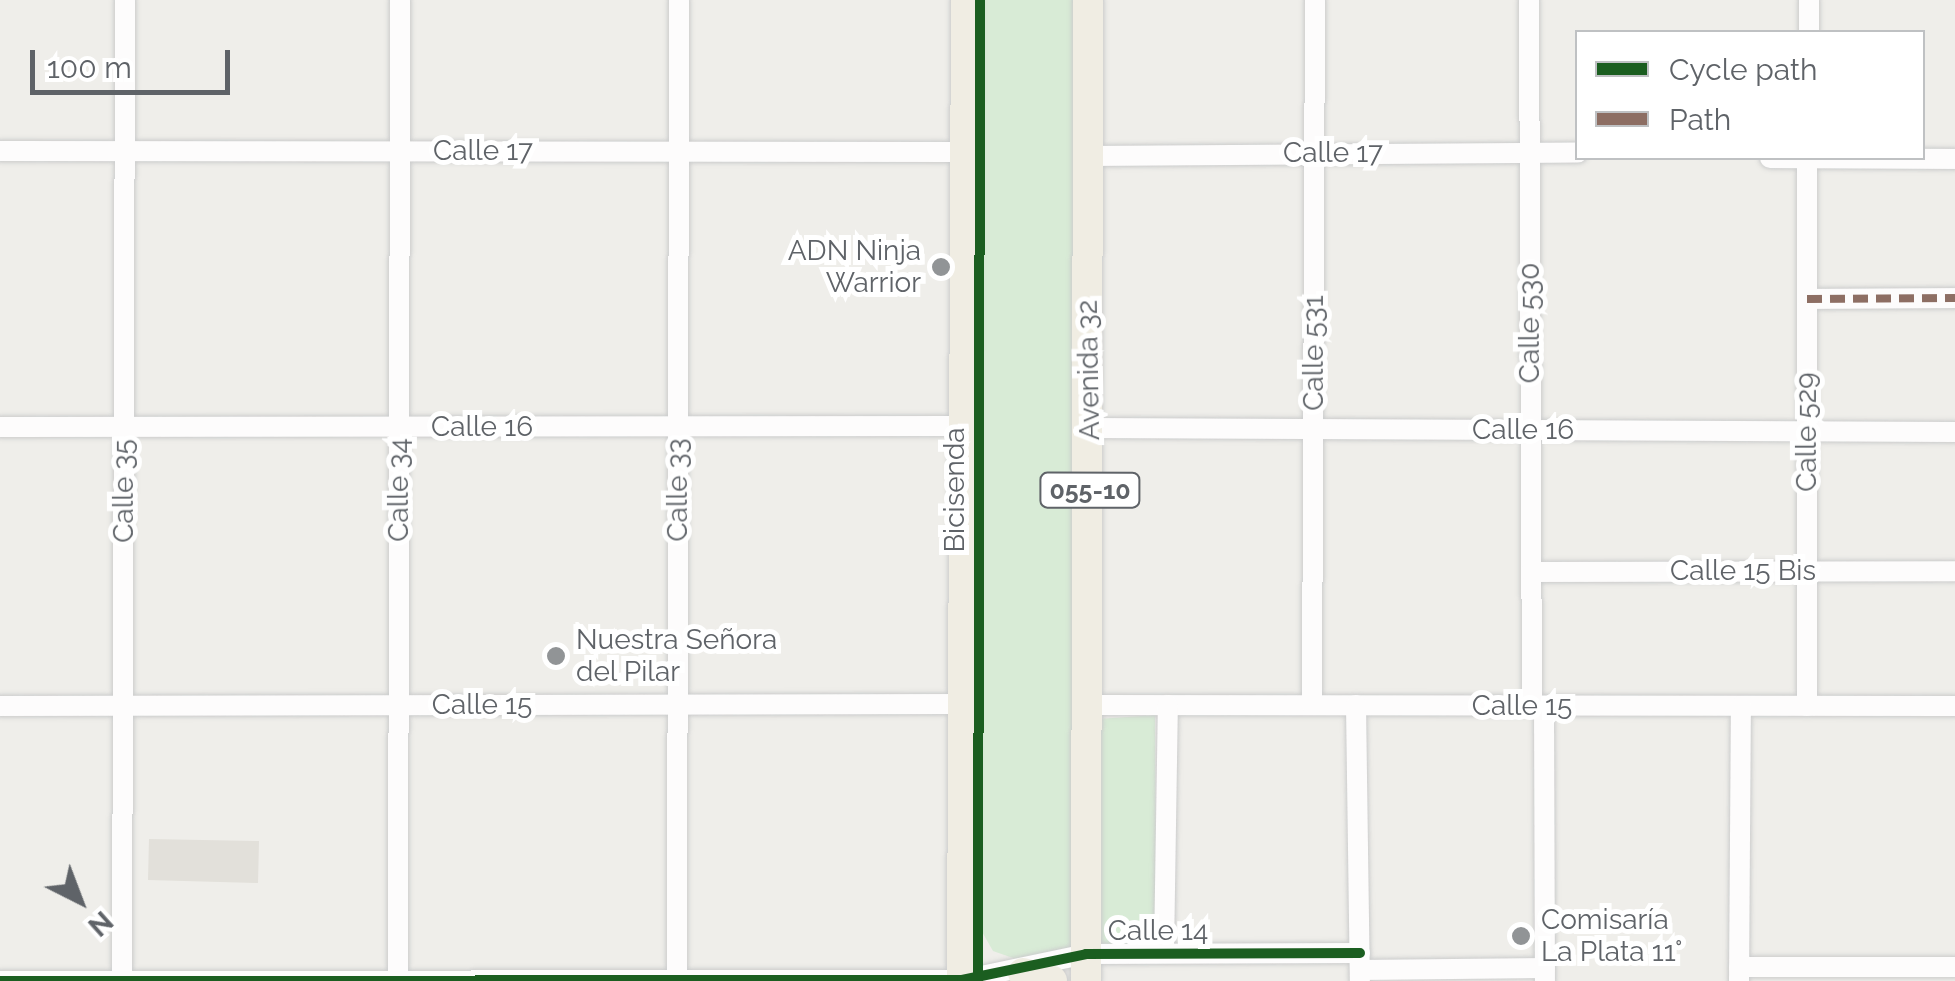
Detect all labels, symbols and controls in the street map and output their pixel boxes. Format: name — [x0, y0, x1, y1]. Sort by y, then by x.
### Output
scale bar — [35, 30, 235, 92]
legend — [1575, 30, 1925, 160]
text: 100 m — [47, 50, 132, 85]
text: Cycle path — [1669, 52, 1817, 87]
text: Path — [1669, 102, 1731, 137]
street label: Calle 17 — [433, 134, 533, 168]
street label: Calle 17 — [1283, 136, 1383, 170]
place label: ADN Ninja Warrior — [788, 234, 921, 300]
marker: ADN Ninja Warrior — [930, 256, 952, 278]
street label: Calle 530 — [1513, 263, 1547, 383]
street label: Calle 531 — [1297, 295, 1331, 411]
street label: Avenida 32 — [1071, 299, 1107, 441]
street label: Calle 529 — [1790, 372, 1824, 492]
street label: Calle 16 — [431, 410, 533, 444]
street label: Calle 16 — [1472, 413, 1574, 447]
street label: Bicisenda — [938, 427, 972, 553]
street label: Calle 34 — [382, 438, 416, 542]
street label: Calle 33 — [661, 438, 695, 542]
street label: Calle 35 — [107, 439, 141, 543]
road number: 055-10 — [1038, 470, 1142, 510]
street label: Calle 15 Bis — [1670, 554, 1816, 588]
place label: Nuestra Señora del Pilar — [576, 623, 777, 689]
marker: Nuestra Señora del Pilar — [545, 645, 567, 667]
street label: Calle 15 — [432, 688, 532, 722]
street label: Calle 15 — [1472, 689, 1572, 723]
north arrow — [30, 851, 130, 951]
place label: Comisaría La Plata 11° — [1541, 903, 1682, 969]
text: N — [81, 904, 119, 943]
street label: Calle 14 — [1108, 914, 1208, 948]
marker: Comisaría La Plata 11° — [1510, 925, 1532, 947]

